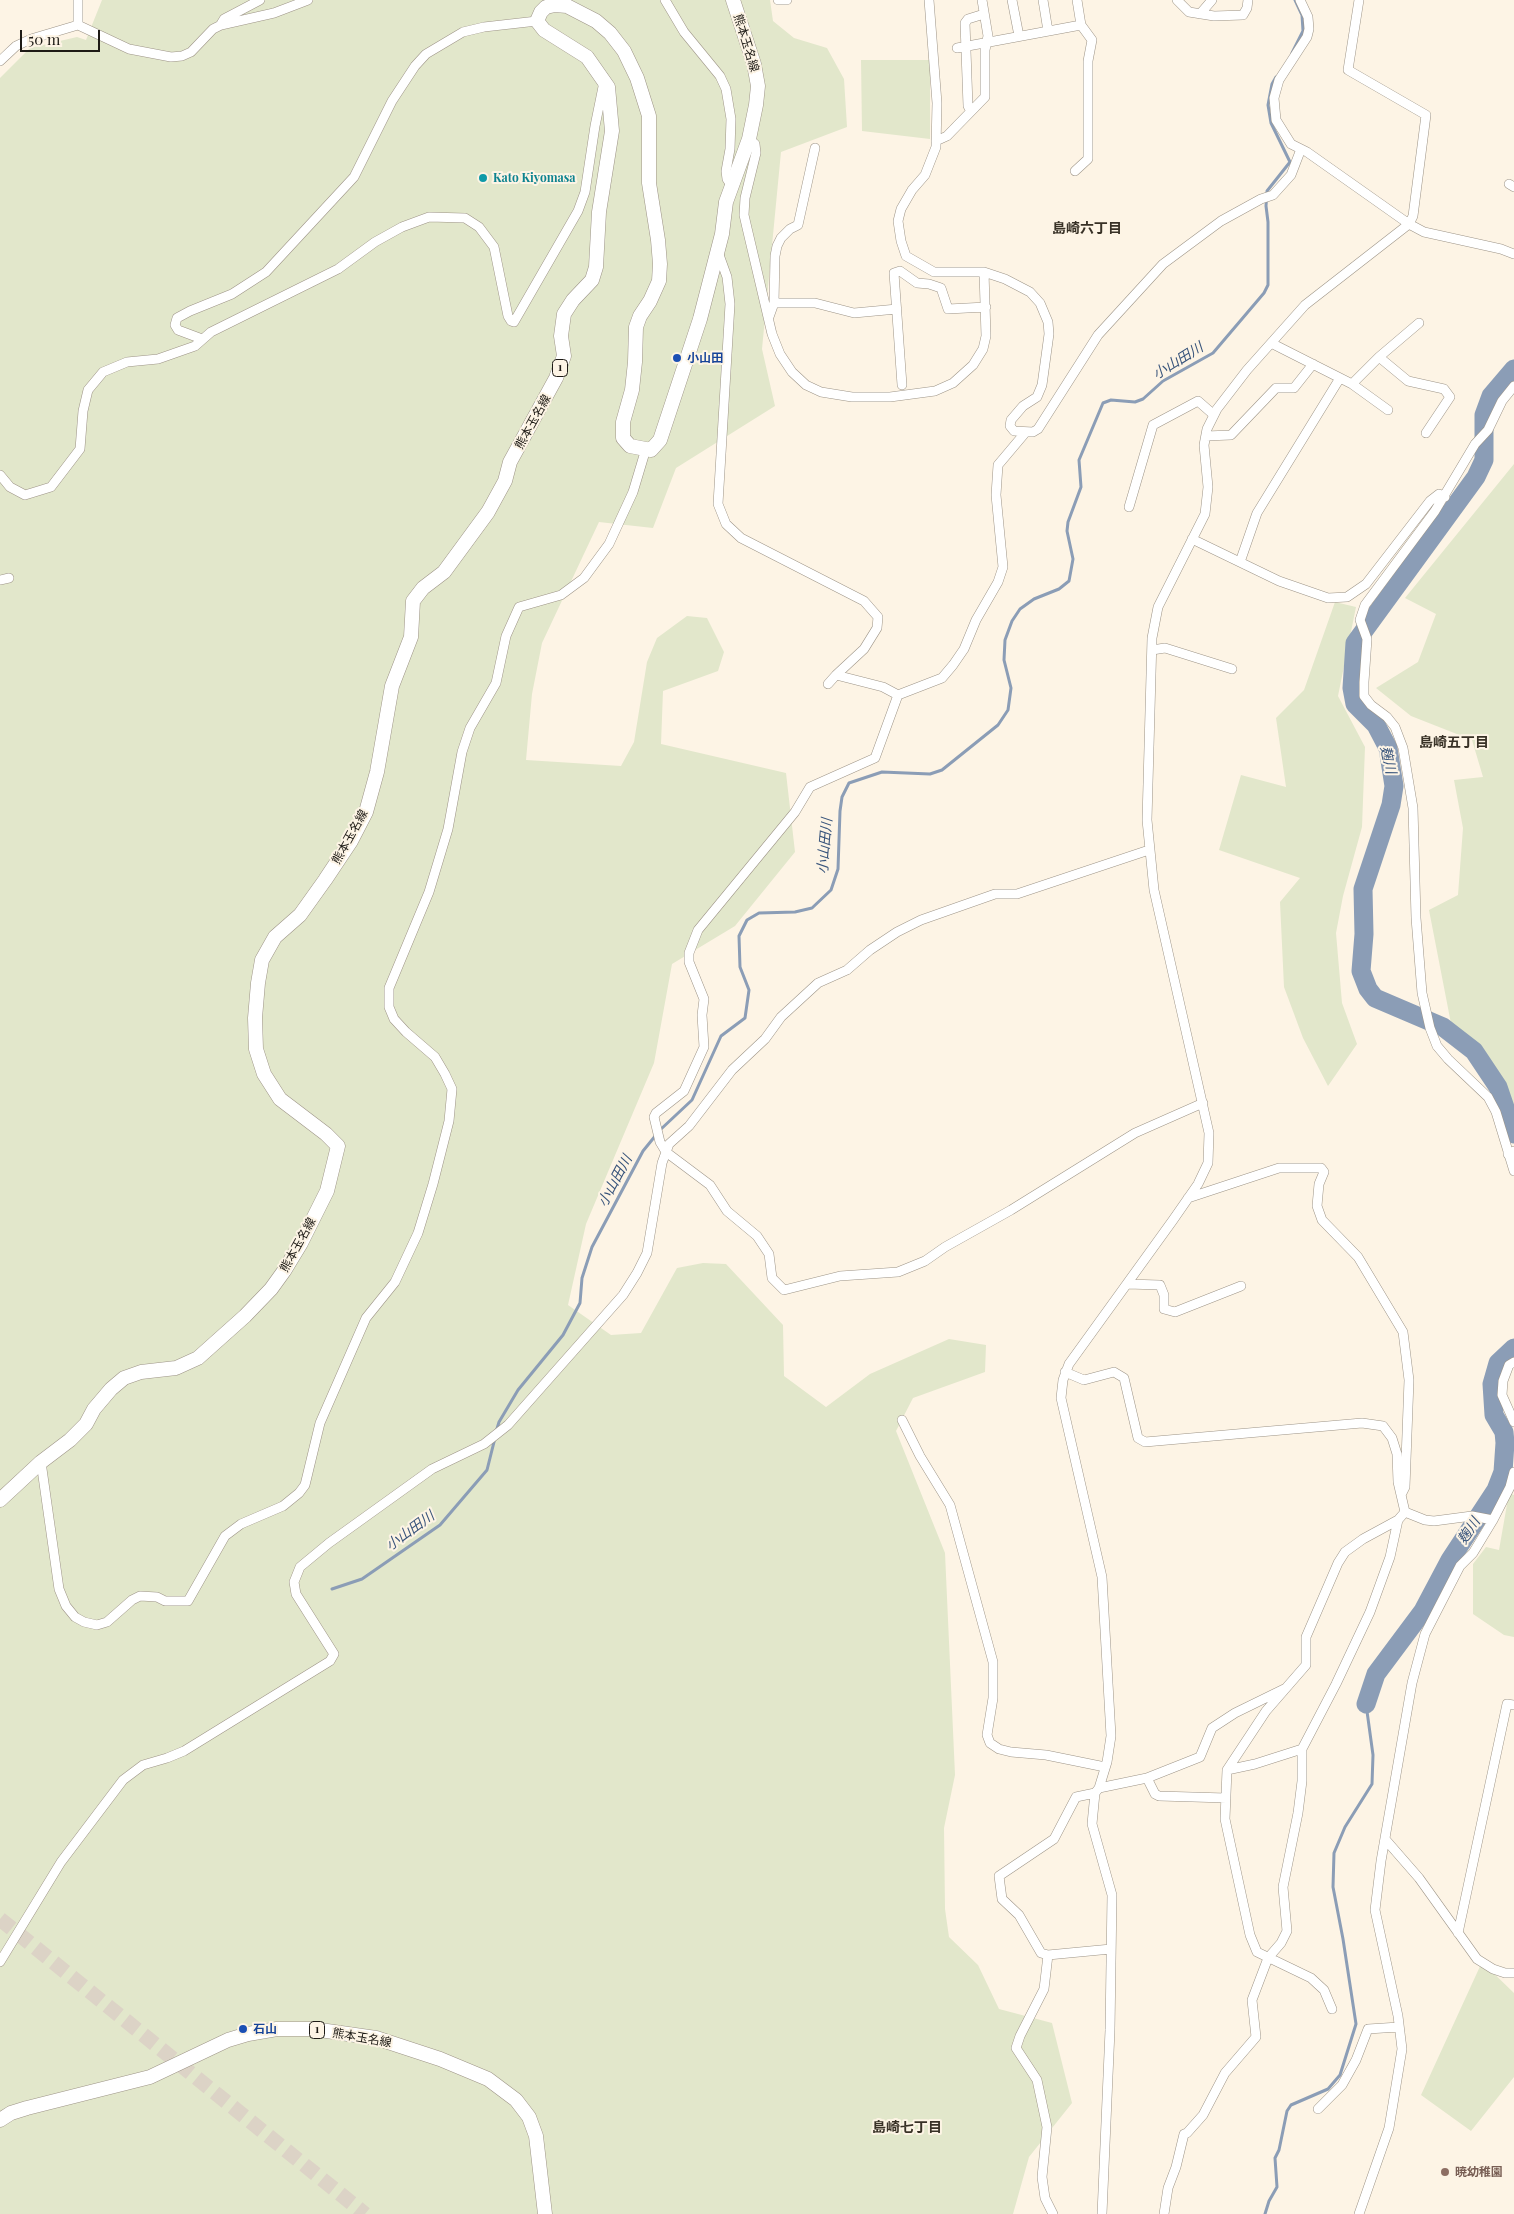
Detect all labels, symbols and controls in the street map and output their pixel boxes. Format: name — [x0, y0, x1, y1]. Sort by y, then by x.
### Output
street label: 熊本玉名線 — [730, 12, 762, 74]
scale bar — [22, 20, 102, 52]
text: 50 m — [28, 29, 60, 49]
place label: Kato Kiyomasa — [493, 171, 576, 185]
marker: Kato Kiyomasa — [477, 172, 489, 184]
district label: 島崎六丁目 — [1052, 221, 1122, 237]
water label: 小山田川 — [1150, 339, 1206, 383]
place label: 小山田 — [687, 351, 723, 365]
marker: 小山田 — [671, 352, 683, 364]
road number: 1 — [552, 359, 568, 376]
street label: 熊本玉名線 — [512, 392, 554, 452]
district label: 島崎五丁目 — [1419, 735, 1489, 751]
water label: 麹川 — [1377, 744, 1399, 776]
street label: 熊本玉名線 — [329, 807, 371, 867]
water label: 小山田川 — [814, 817, 836, 875]
water label: 小山田川 — [594, 1152, 636, 1210]
street label: 熊本玉名線 — [277, 1215, 319, 1275]
water label: 小山田川 — [382, 1508, 438, 1554]
water label: 麹川 — [1454, 1515, 1484, 1547]
place label: 石山 — [253, 2022, 277, 2036]
road number: 1 — [310, 2022, 324, 2038]
marker: 石山 — [237, 2023, 249, 2035]
street label: 熊本玉名線 — [331, 2026, 393, 2050]
district label: 島崎七丁目 — [872, 2120, 942, 2136]
place label: 暁幼稚園 — [1455, 2165, 1503, 2179]
marker: 暁幼稚園 — [1439, 2166, 1451, 2178]

